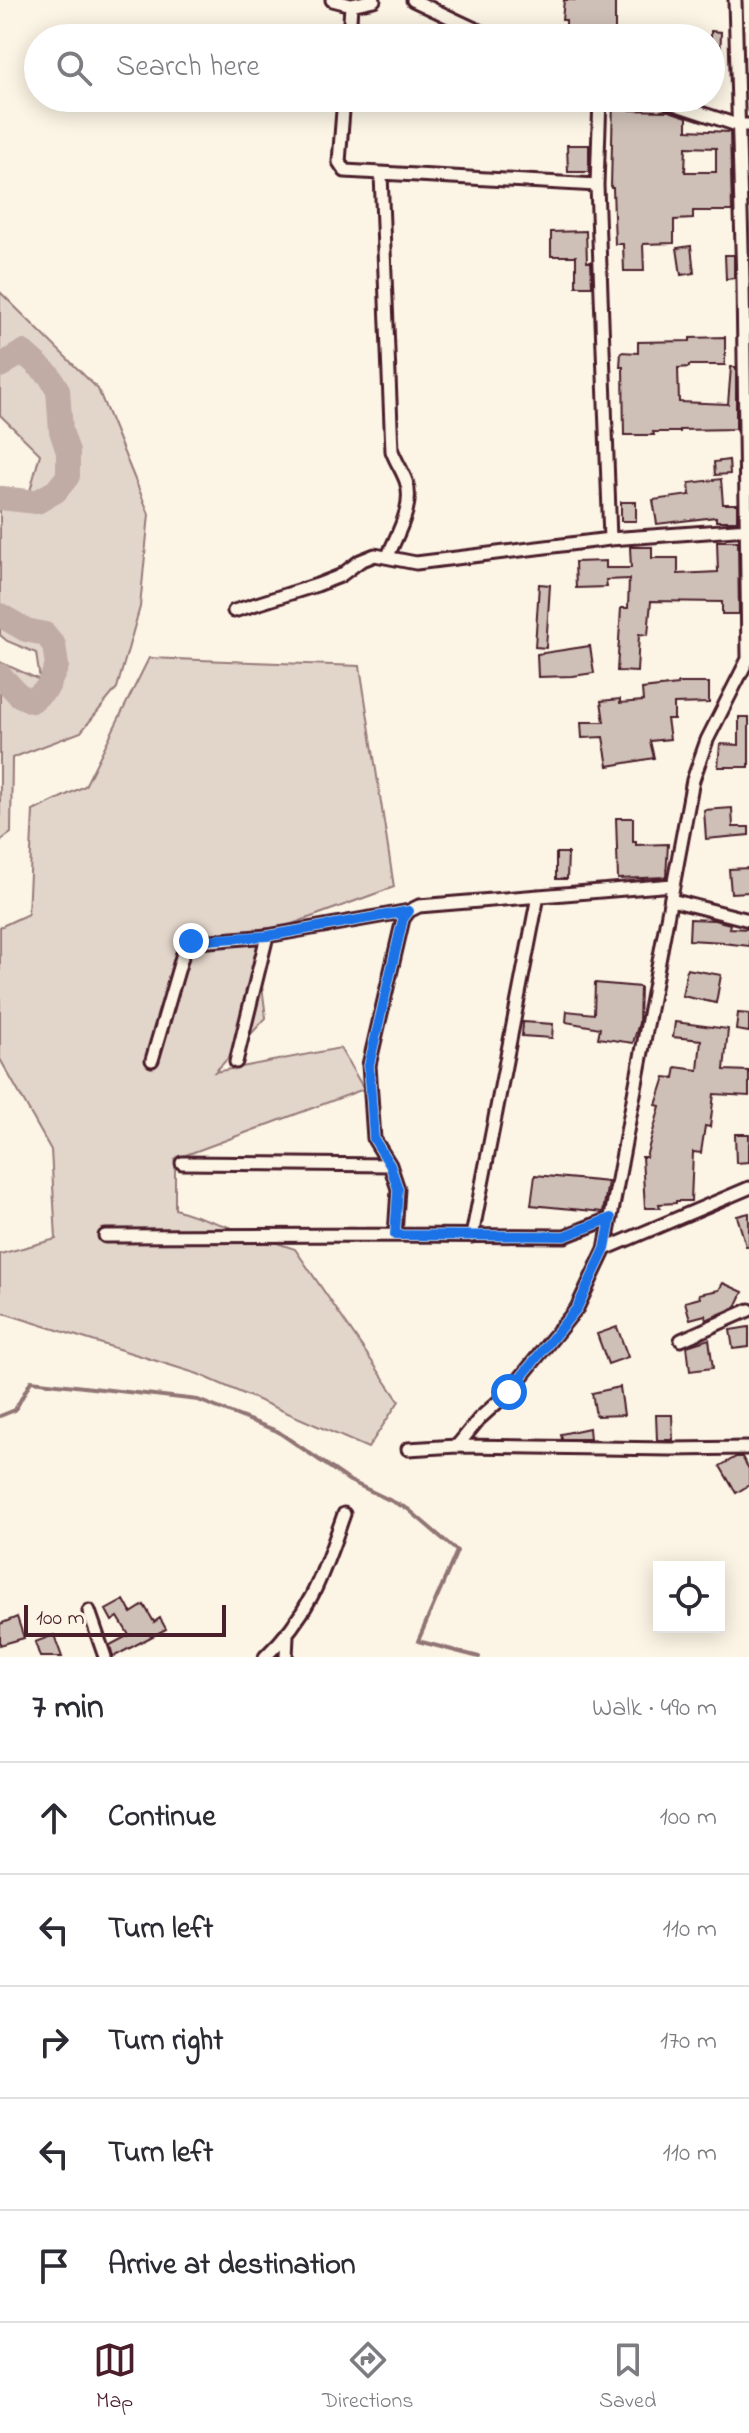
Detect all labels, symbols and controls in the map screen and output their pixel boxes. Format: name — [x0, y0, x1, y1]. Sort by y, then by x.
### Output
search box — [24, 24, 725, 112]
icon: search — [52, 46, 96, 90]
text: Search here — [116, 46, 260, 90]
route end — [173, 923, 209, 959]
route start — [491, 1374, 527, 1410]
map controls — [653, 1561, 725, 1633]
button: locate — [653, 1561, 725, 1633]
scale bar — [24, 1601, 226, 1637]
text: 100 m — [36, 1603, 85, 1635]
text: 7 min — [32, 1684, 104, 1734]
text: Walk · 490 m — [592, 1690, 717, 1728]
icon: ahead — [32, 1796, 76, 1840]
text: Continue — [108, 1796, 216, 1840]
text: 100 m — [660, 1799, 717, 1837]
icon: left — [32, 1908, 76, 1952]
text: Turn left — [108, 1908, 213, 1952]
text: 110 m — [663, 1911, 717, 1949]
icon: right — [32, 2020, 76, 2064]
text: Turn right — [108, 2020, 223, 2064]
text: 170 m — [660, 2023, 717, 2061]
icon: left — [32, 2132, 76, 2176]
text: Turn left — [108, 2132, 213, 2176]
text: 110 m — [663, 2135, 717, 2173]
icon: arrive — [32, 2244, 76, 2288]
text: Arrive at destination — [108, 2244, 356, 2288]
tab: Map — [93, 2338, 137, 2418]
tab: Directions — [322, 2338, 414, 2418]
tab: Saved — [599, 2338, 656, 2418]

